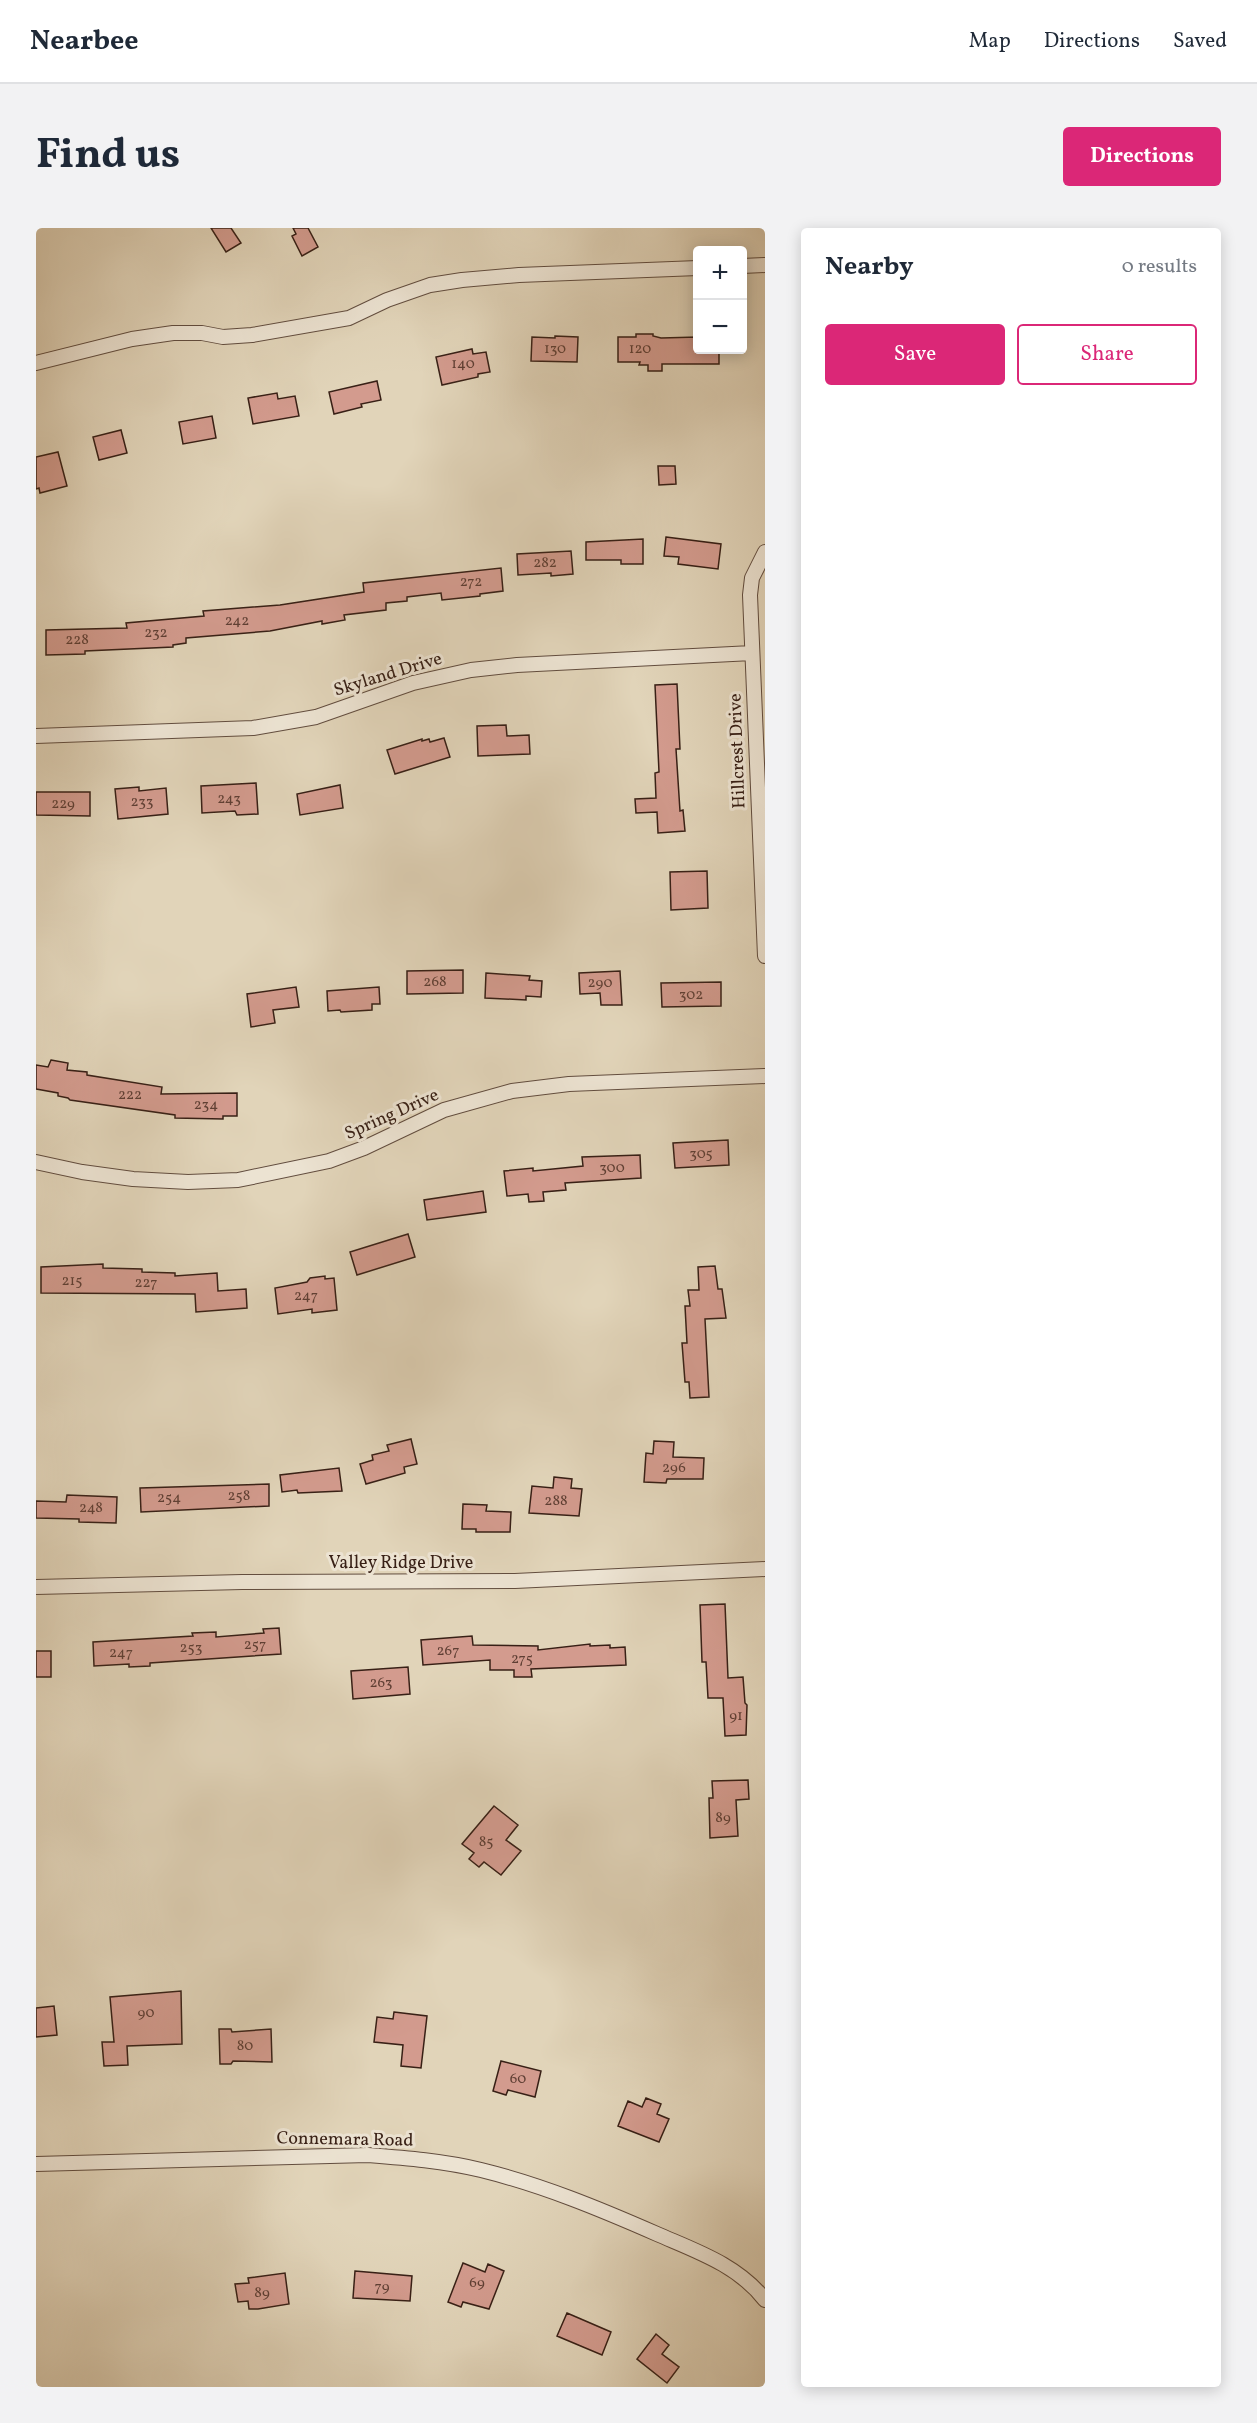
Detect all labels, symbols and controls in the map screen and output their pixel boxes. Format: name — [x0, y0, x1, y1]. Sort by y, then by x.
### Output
text: Nearbee — [30, 22, 139, 61]
text: Map — [969, 27, 1011, 56]
text: Directions — [1044, 27, 1140, 56]
text: Saved — [1173, 27, 1227, 56]
text: Find us — [36, 127, 180, 186]
button: Directions — [1063, 127, 1221, 186]
map controls — [693, 246, 747, 354]
button: + — [693, 246, 747, 300]
text: Nearby — [825, 249, 914, 285]
text: 0 results — [1122, 253, 1197, 281]
button: − — [693, 300, 747, 354]
button: Save — [825, 324, 1005, 385]
button: Share — [1017, 324, 1197, 385]
house number: 130 — [544, 339, 566, 360]
house number: 120 — [629, 339, 651, 360]
house number: 140 — [451, 354, 475, 375]
house number: 282 — [533, 553, 557, 574]
house number: 272 — [460, 572, 482, 593]
house number: 242 — [225, 611, 249, 632]
house number: 232 — [144, 623, 168, 644]
house number: 228 — [65, 630, 89, 651]
street label: Skyland Drive — [331, 647, 445, 703]
street label: Hillcrest Drive — [723, 693, 753, 809]
house number: 243 — [217, 789, 241, 810]
house number: 233 — [131, 792, 153, 813]
house number: 229 — [51, 794, 75, 815]
house number: 268 — [423, 972, 447, 993]
house number: 290 — [587, 973, 613, 994]
house number: 302 — [679, 985, 703, 1006]
street label: Spring Drive — [341, 1083, 443, 1147]
house number: 222 — [118, 1085, 142, 1106]
house number: 234 — [194, 1095, 218, 1116]
house number: 305 — [689, 1144, 713, 1165]
house number: 300 — [599, 1158, 625, 1179]
house number: 215 — [61, 1271, 83, 1292]
house number: 227 — [134, 1273, 158, 1294]
house number: 247 — [294, 1286, 318, 1307]
house number: 296 — [662, 1458, 686, 1479]
house number: 258 — [228, 1486, 250, 1507]
house number: 254 — [157, 1488, 181, 1509]
house number: 288 — [544, 1491, 568, 1512]
house number: 248 — [79, 1498, 103, 1519]
street label: Valley Ridge Drive — [329, 1551, 473, 1576]
house number: 257 — [244, 1635, 266, 1656]
house number: 253 — [180, 1638, 202, 1659]
house number: 267 — [437, 1641, 459, 1662]
house number: 247 — [109, 1643, 133, 1664]
house number: 275 — [511, 1649, 533, 1670]
house number: 263 — [369, 1673, 393, 1694]
house number: 91 — [729, 1706, 743, 1727]
house number: 89 — [715, 1808, 731, 1829]
house number: 85 — [479, 1832, 493, 1853]
house number: 90 — [137, 2003, 155, 2024]
house number: 80 — [237, 2036, 253, 2057]
house number: 60 — [510, 2069, 526, 2090]
street label: Connemara Road — [276, 2126, 414, 2154]
house number: 69 — [469, 2273, 485, 2294]
house number: 79 — [375, 2277, 390, 2298]
house number: 89 — [254, 2283, 270, 2304]

